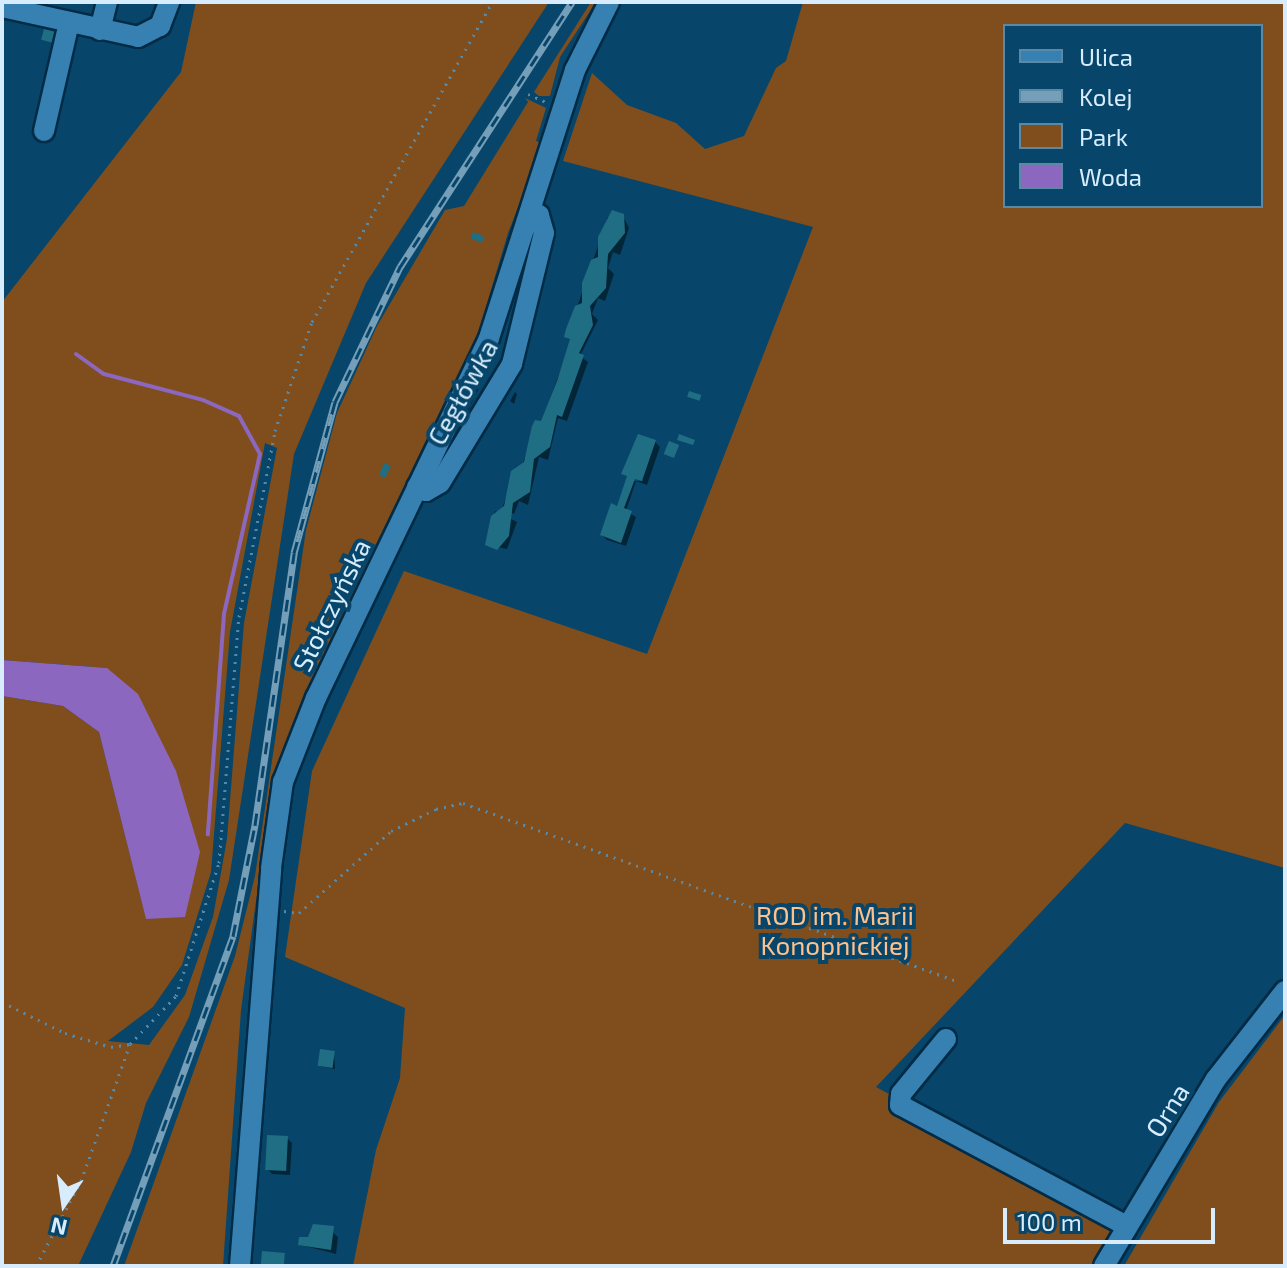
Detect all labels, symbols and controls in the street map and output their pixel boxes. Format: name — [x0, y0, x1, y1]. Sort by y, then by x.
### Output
legend — [1003, 24, 1263, 208]
text: Ulica — [1079, 42, 1133, 71]
text: Kolej — [1079, 82, 1133, 111]
text: Park — [1079, 122, 1128, 151]
text: Woda — [1079, 162, 1142, 191]
street label: Cegłówka — [420, 334, 504, 450]
street label: Stołczyńska — [286, 534, 376, 676]
park label: ROD im. Marii Konopnickiej — [756, 899, 914, 960]
street label: Orna — [1139, 1077, 1195, 1143]
north arrow — [24, 1164, 104, 1244]
scale bar — [1007, 1192, 1219, 1242]
text: 100 m — [1017, 1207, 1082, 1236]
text: N — [48, 1213, 69, 1242]

